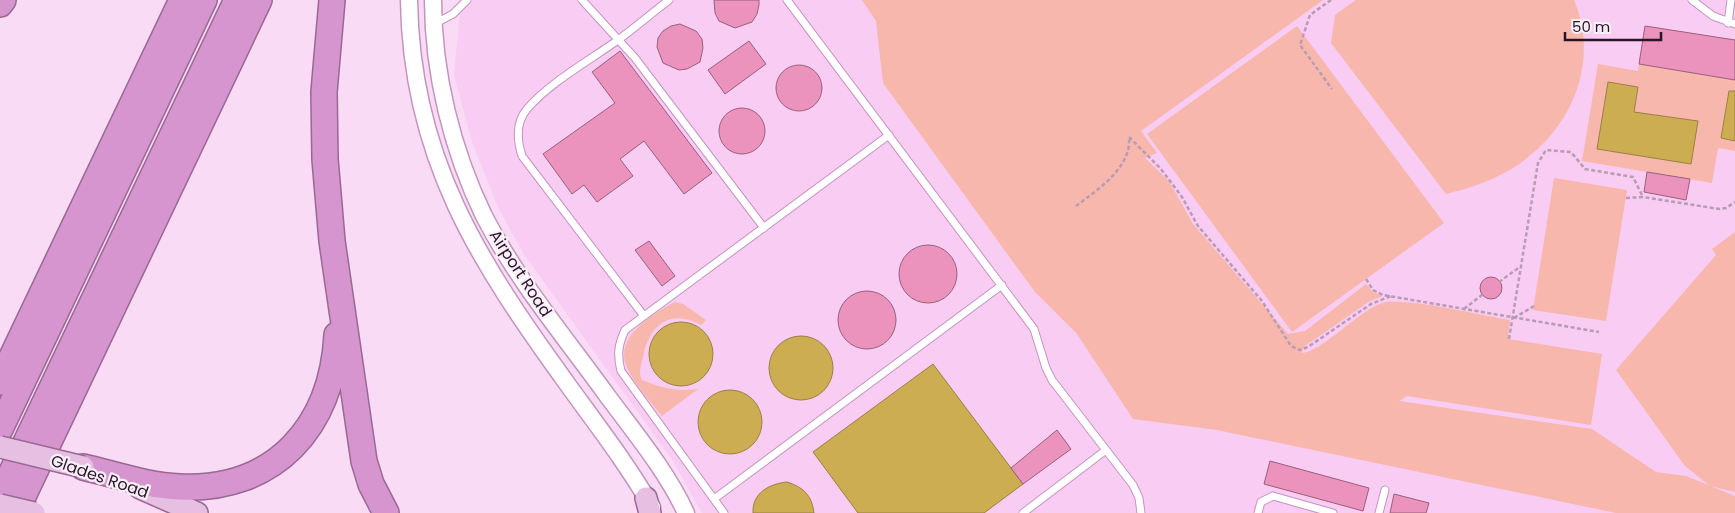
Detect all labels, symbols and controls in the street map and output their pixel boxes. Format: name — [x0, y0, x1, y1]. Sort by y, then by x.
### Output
scale bar — [1565, 10, 1661, 42]
text: 50 m — [1572, 16, 1610, 37]
street label: Airport Road — [484, 225, 557, 321]
street label: Glades Road — [48, 449, 152, 504]

